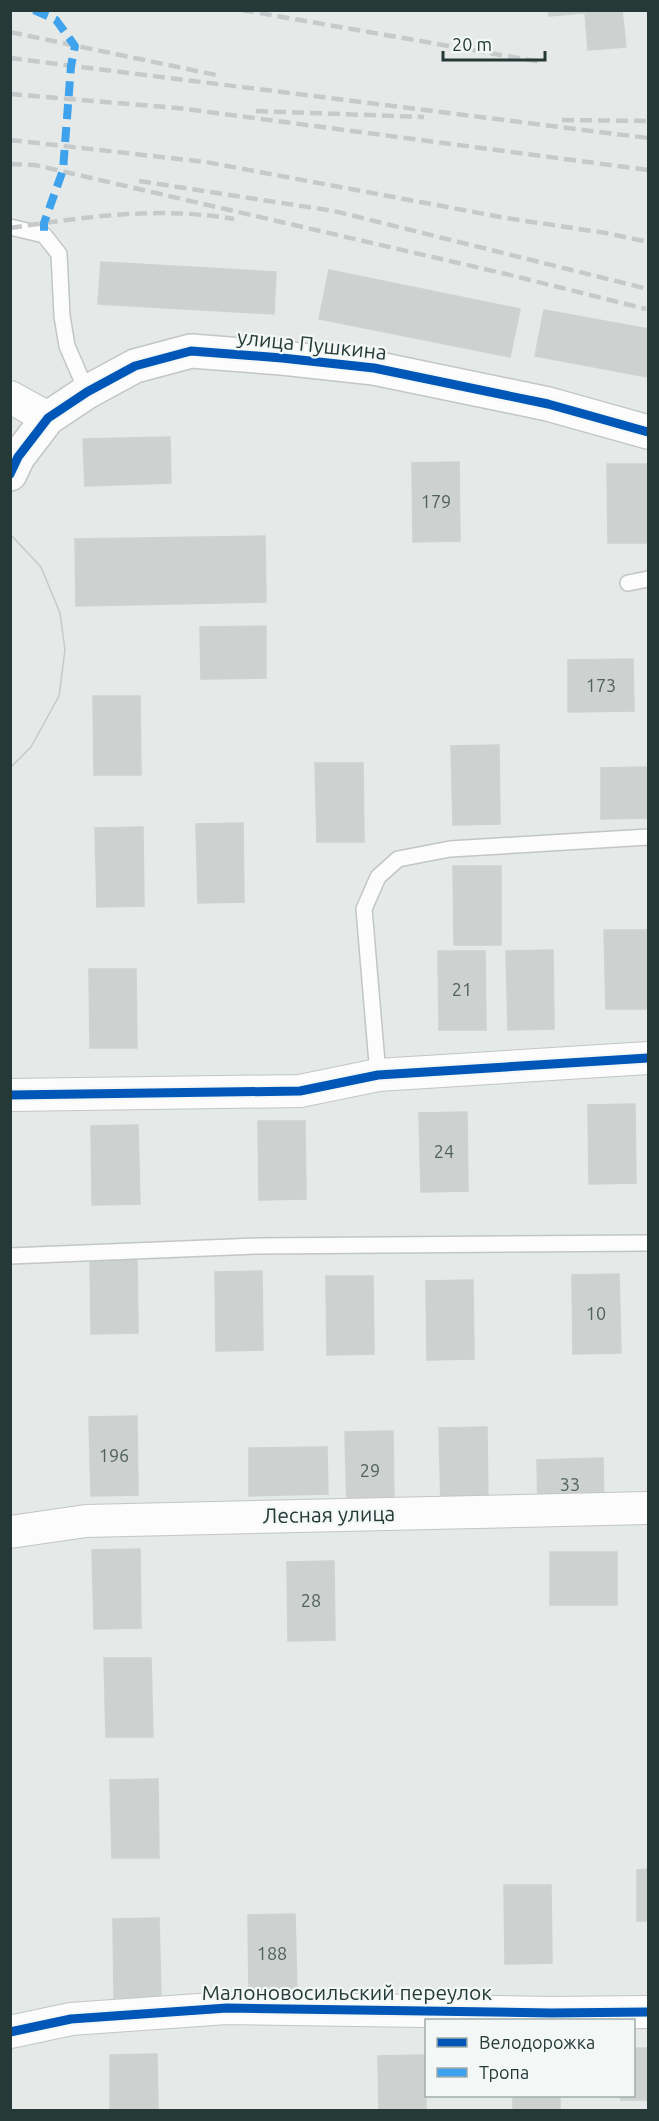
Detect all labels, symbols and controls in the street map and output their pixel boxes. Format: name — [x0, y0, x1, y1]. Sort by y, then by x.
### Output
scale bar — [443, 24, 545, 62]
text: 20 m — [452, 34, 492, 54]
street label: улица Пушкина — [236, 324, 388, 364]
house number: 179 — [421, 491, 451, 511]
house number: 173 — [586, 675, 616, 695]
house number: 21 — [452, 979, 472, 999]
house number: 24 — [434, 1141, 454, 1161]
house number: 10 — [586, 1303, 606, 1323]
house number: 196 — [99, 1445, 129, 1465]
house number: 29 — [360, 1460, 380, 1480]
house number: 33 — [560, 1474, 580, 1494]
street label: Лесная улица — [263, 1501, 395, 1527]
house number: 28 — [301, 1590, 321, 1610]
house number: 188 — [257, 1943, 287, 1963]
street label: Малоновосильский переулок — [202, 1980, 492, 2004]
legend — [425, 2019, 635, 2097]
text: Велодорожка — [479, 2032, 595, 2052]
text: Тропа — [479, 2062, 529, 2082]

